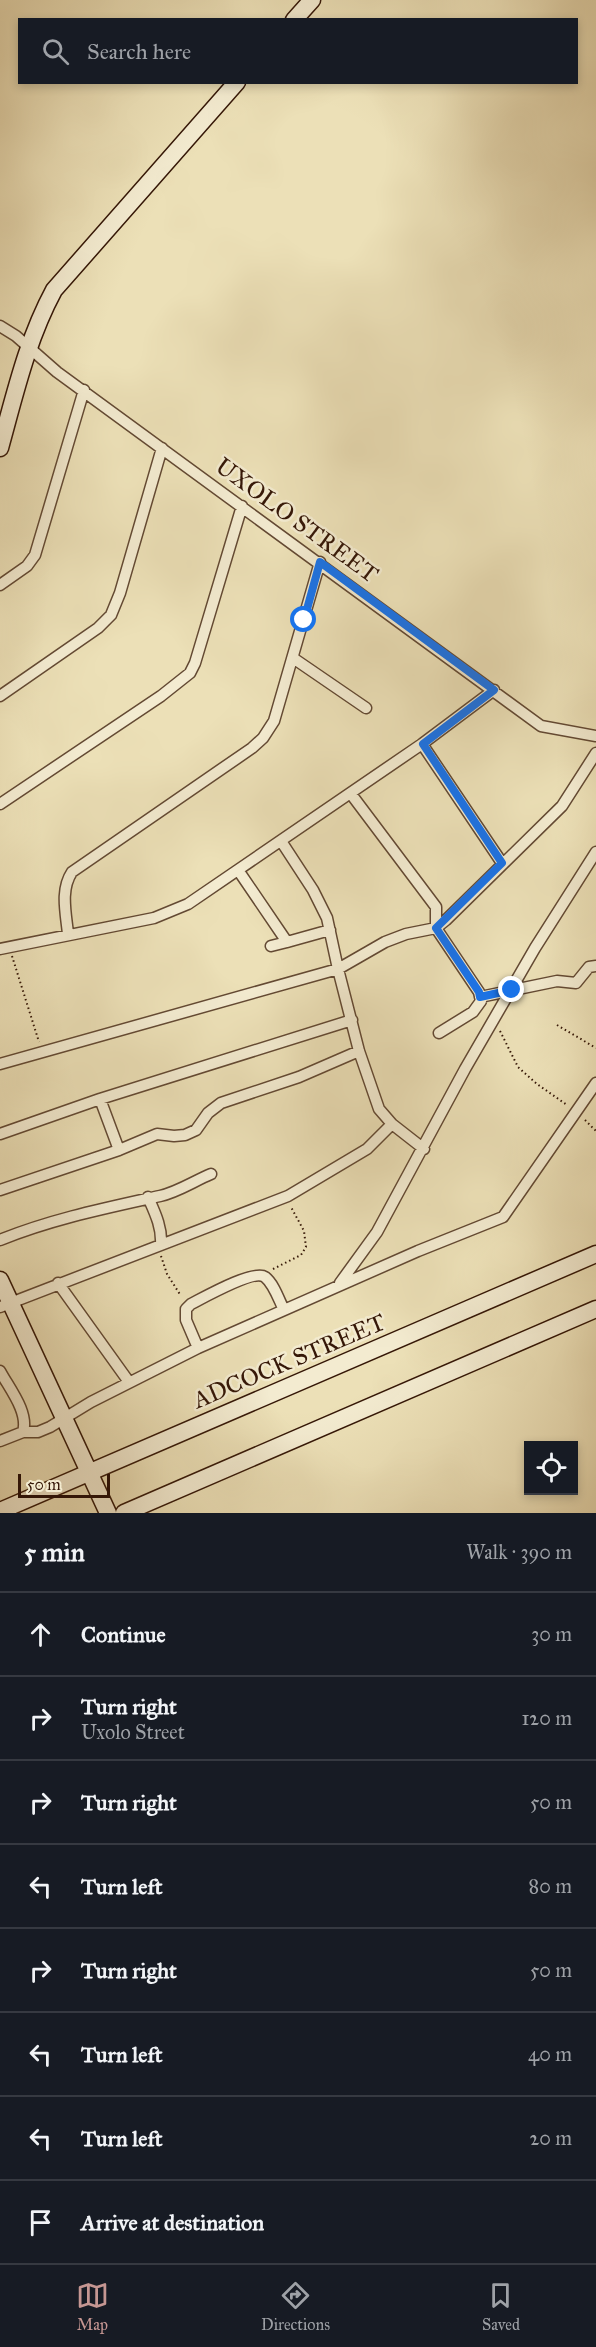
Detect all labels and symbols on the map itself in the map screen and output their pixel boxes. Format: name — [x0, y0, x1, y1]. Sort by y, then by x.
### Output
street label: UXOLO STREET — [210, 451, 384, 589]
route start — [290, 606, 316, 632]
route end — [498, 976, 524, 1002]
street label: ADCOCK STREET — [187, 1307, 390, 1416]
scale bar — [18, 1471, 110, 1498]

